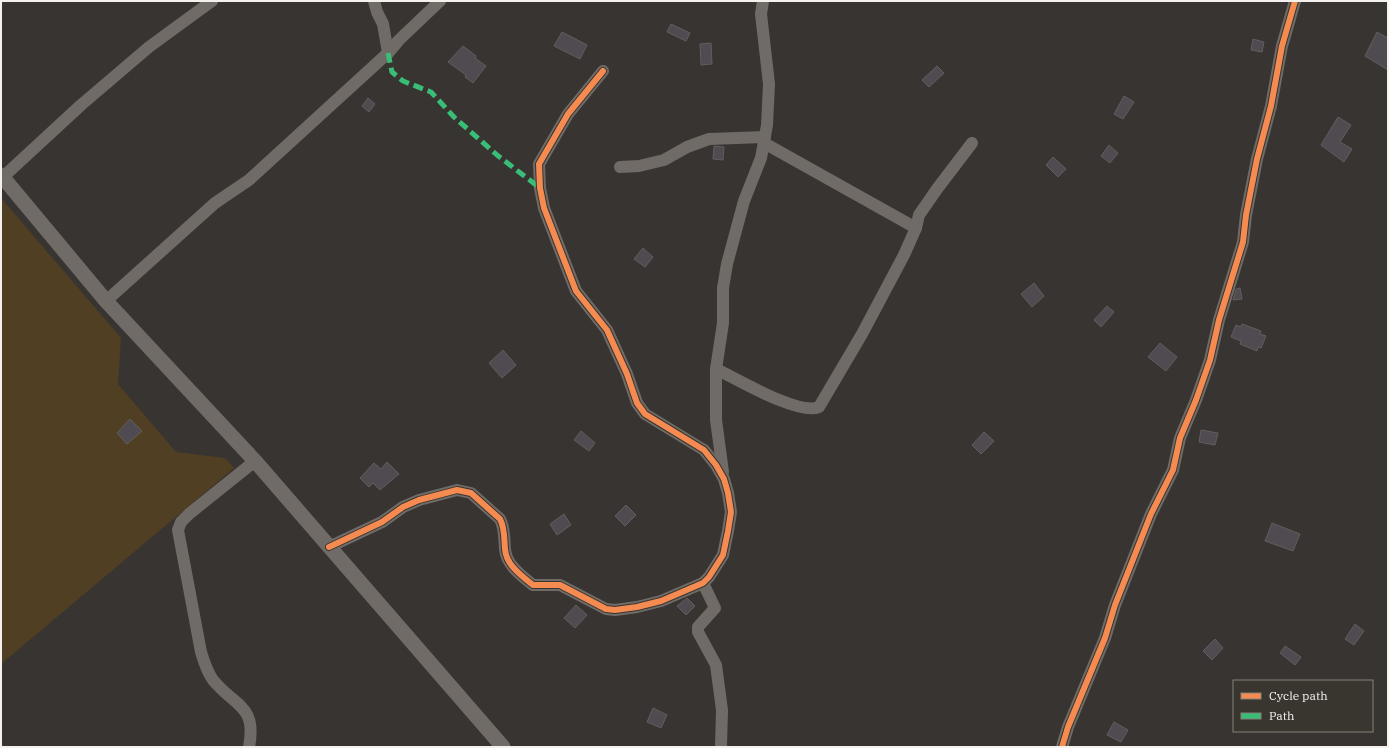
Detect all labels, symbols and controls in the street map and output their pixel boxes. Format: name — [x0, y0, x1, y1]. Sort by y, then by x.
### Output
legend — [1233, 680, 1373, 732]
text: Cycle path — [1269, 688, 1328, 703]
text: Path — [1269, 708, 1295, 723]

